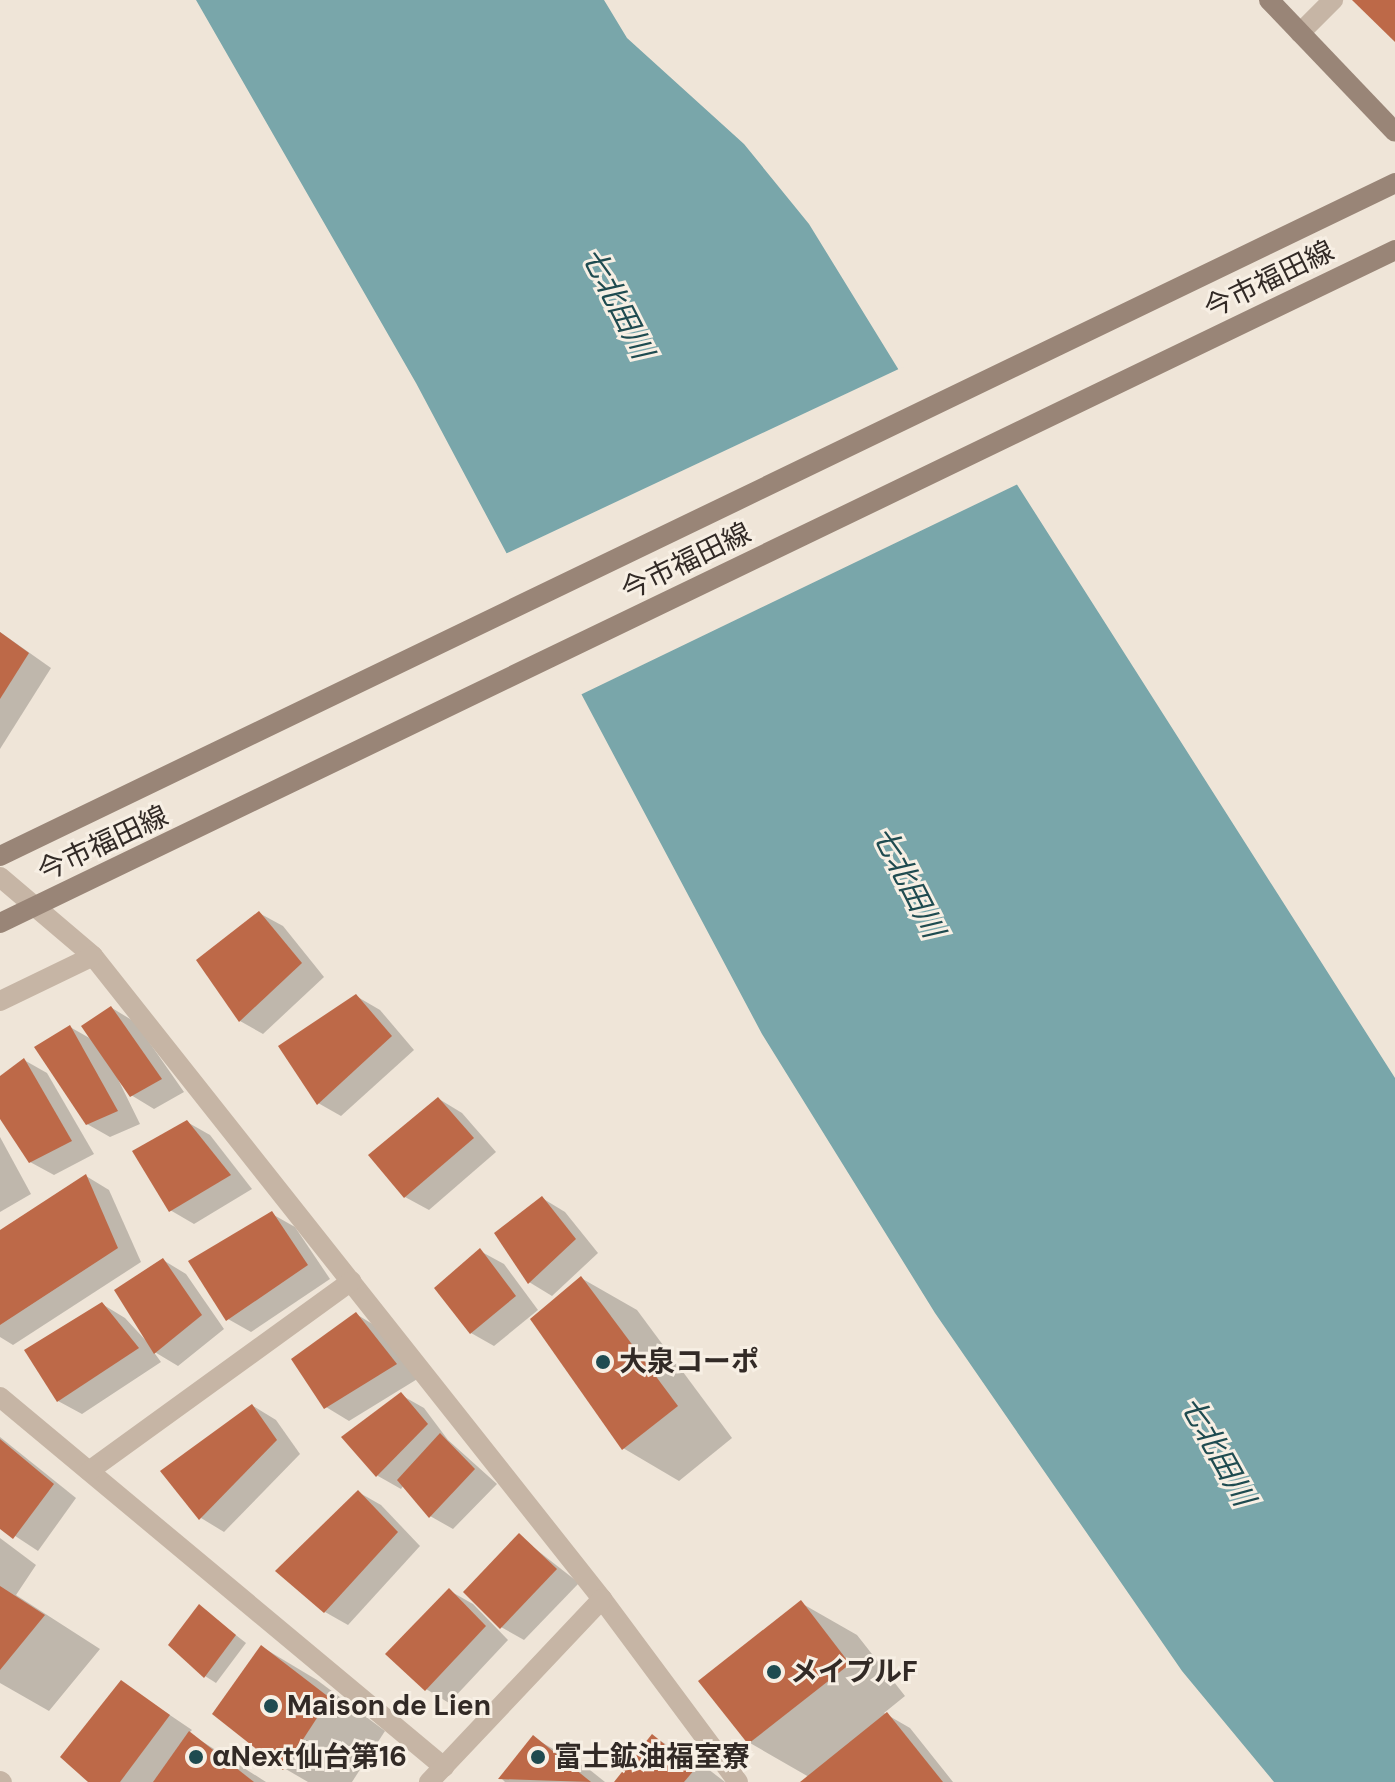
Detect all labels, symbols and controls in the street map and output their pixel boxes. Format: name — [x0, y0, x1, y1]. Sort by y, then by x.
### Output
street label: 今市福田線 — [1199, 234, 1339, 326]
water label: 七北田川 — [574, 241, 660, 365]
street label: 今市福田線 — [616, 516, 756, 608]
street label: 今市福田線 — [32, 799, 174, 889]
water label: 七北田川 — [865, 820, 951, 944]
place label: 大泉コーポ — [619, 1345, 759, 1379]
marker: 大泉コーポ — [594, 1353, 612, 1371]
water label: 七北田川 — [1172, 1390, 1262, 1512]
place label: メイプルF — [790, 1655, 918, 1689]
marker: メイプルF — [765, 1663, 783, 1681]
place label: Maison de Lien — [287, 1689, 491, 1723]
marker: Maison de Lien — [262, 1697, 280, 1715]
place label: αNext仙台第16 — [212, 1740, 407, 1774]
place label: 富士鉱油福室寮 — [554, 1740, 750, 1774]
marker: αNext仙台第16 — [187, 1748, 205, 1766]
marker: 富士鉱油福室寮 — [529, 1748, 547, 1766]

